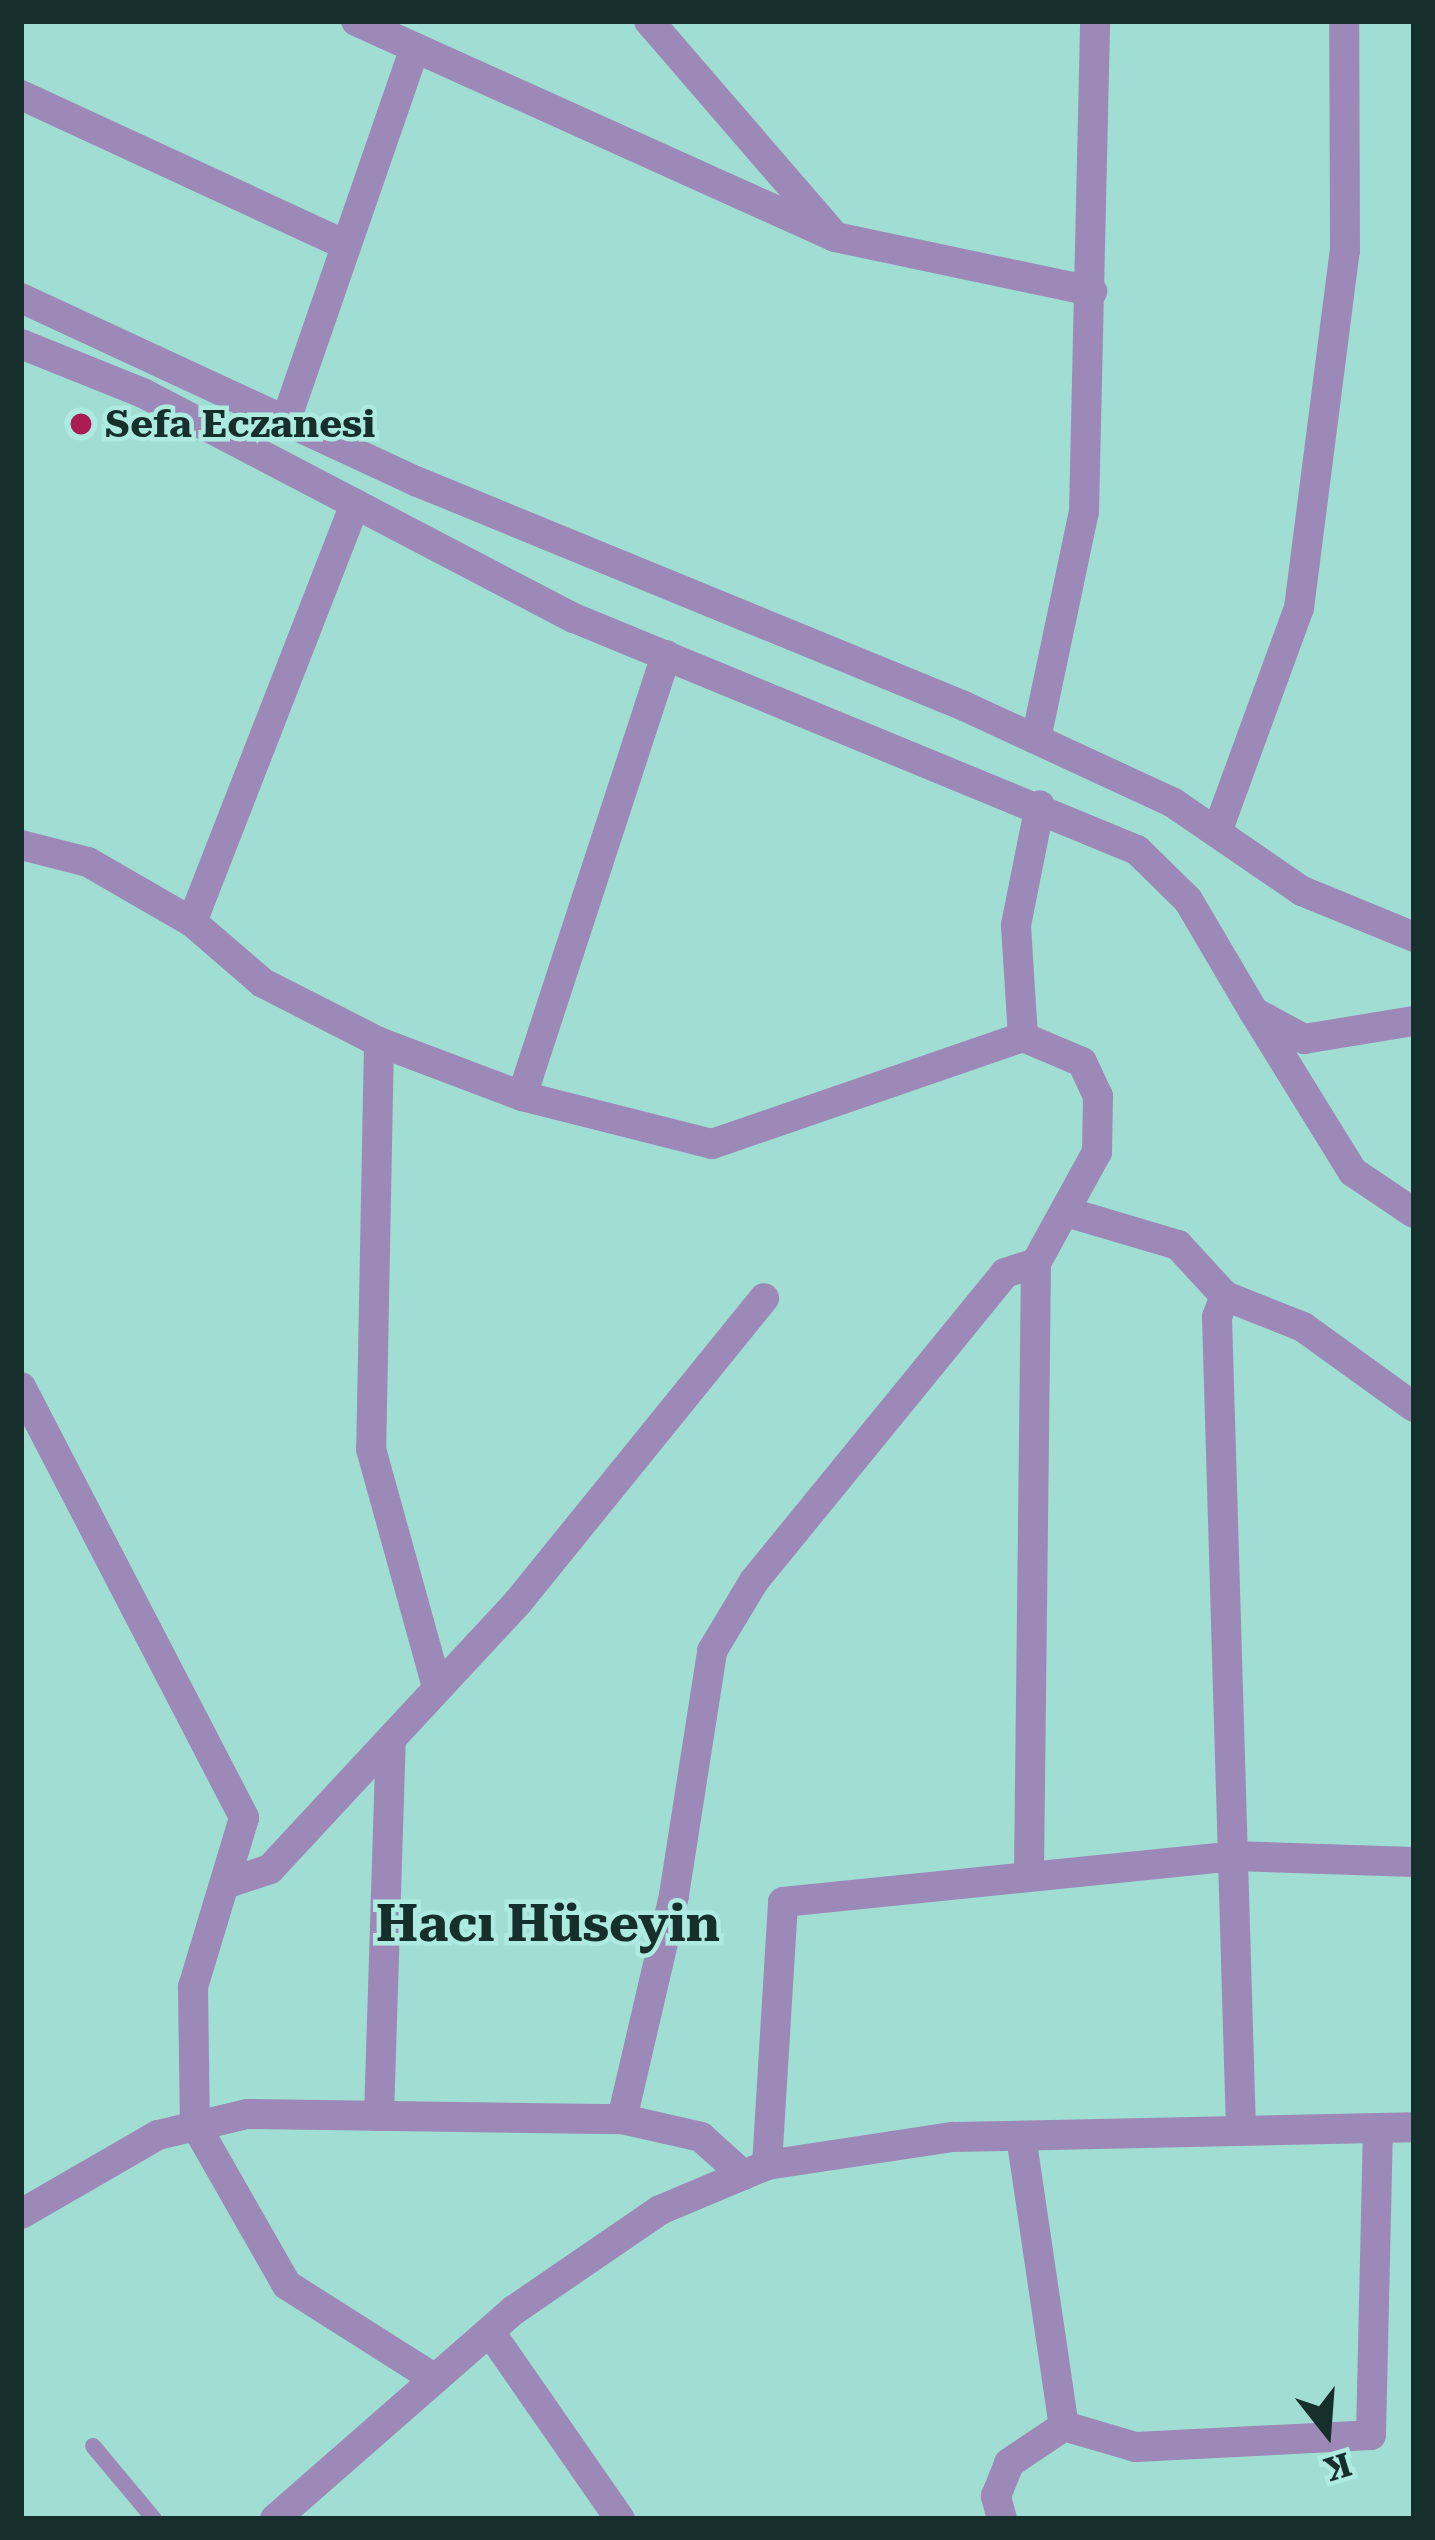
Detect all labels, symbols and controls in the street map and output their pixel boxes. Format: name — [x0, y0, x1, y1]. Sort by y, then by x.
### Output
place label: Sefa Eczanesi — [105, 401, 375, 447]
marker: Sefa Eczanesi — [68, 411, 94, 437]
district label: Hacı Hüseyin — [376, 1893, 720, 1955]
north arrow — [1267, 2372, 1387, 2492]
text: K — [1320, 2444, 1356, 2489]

